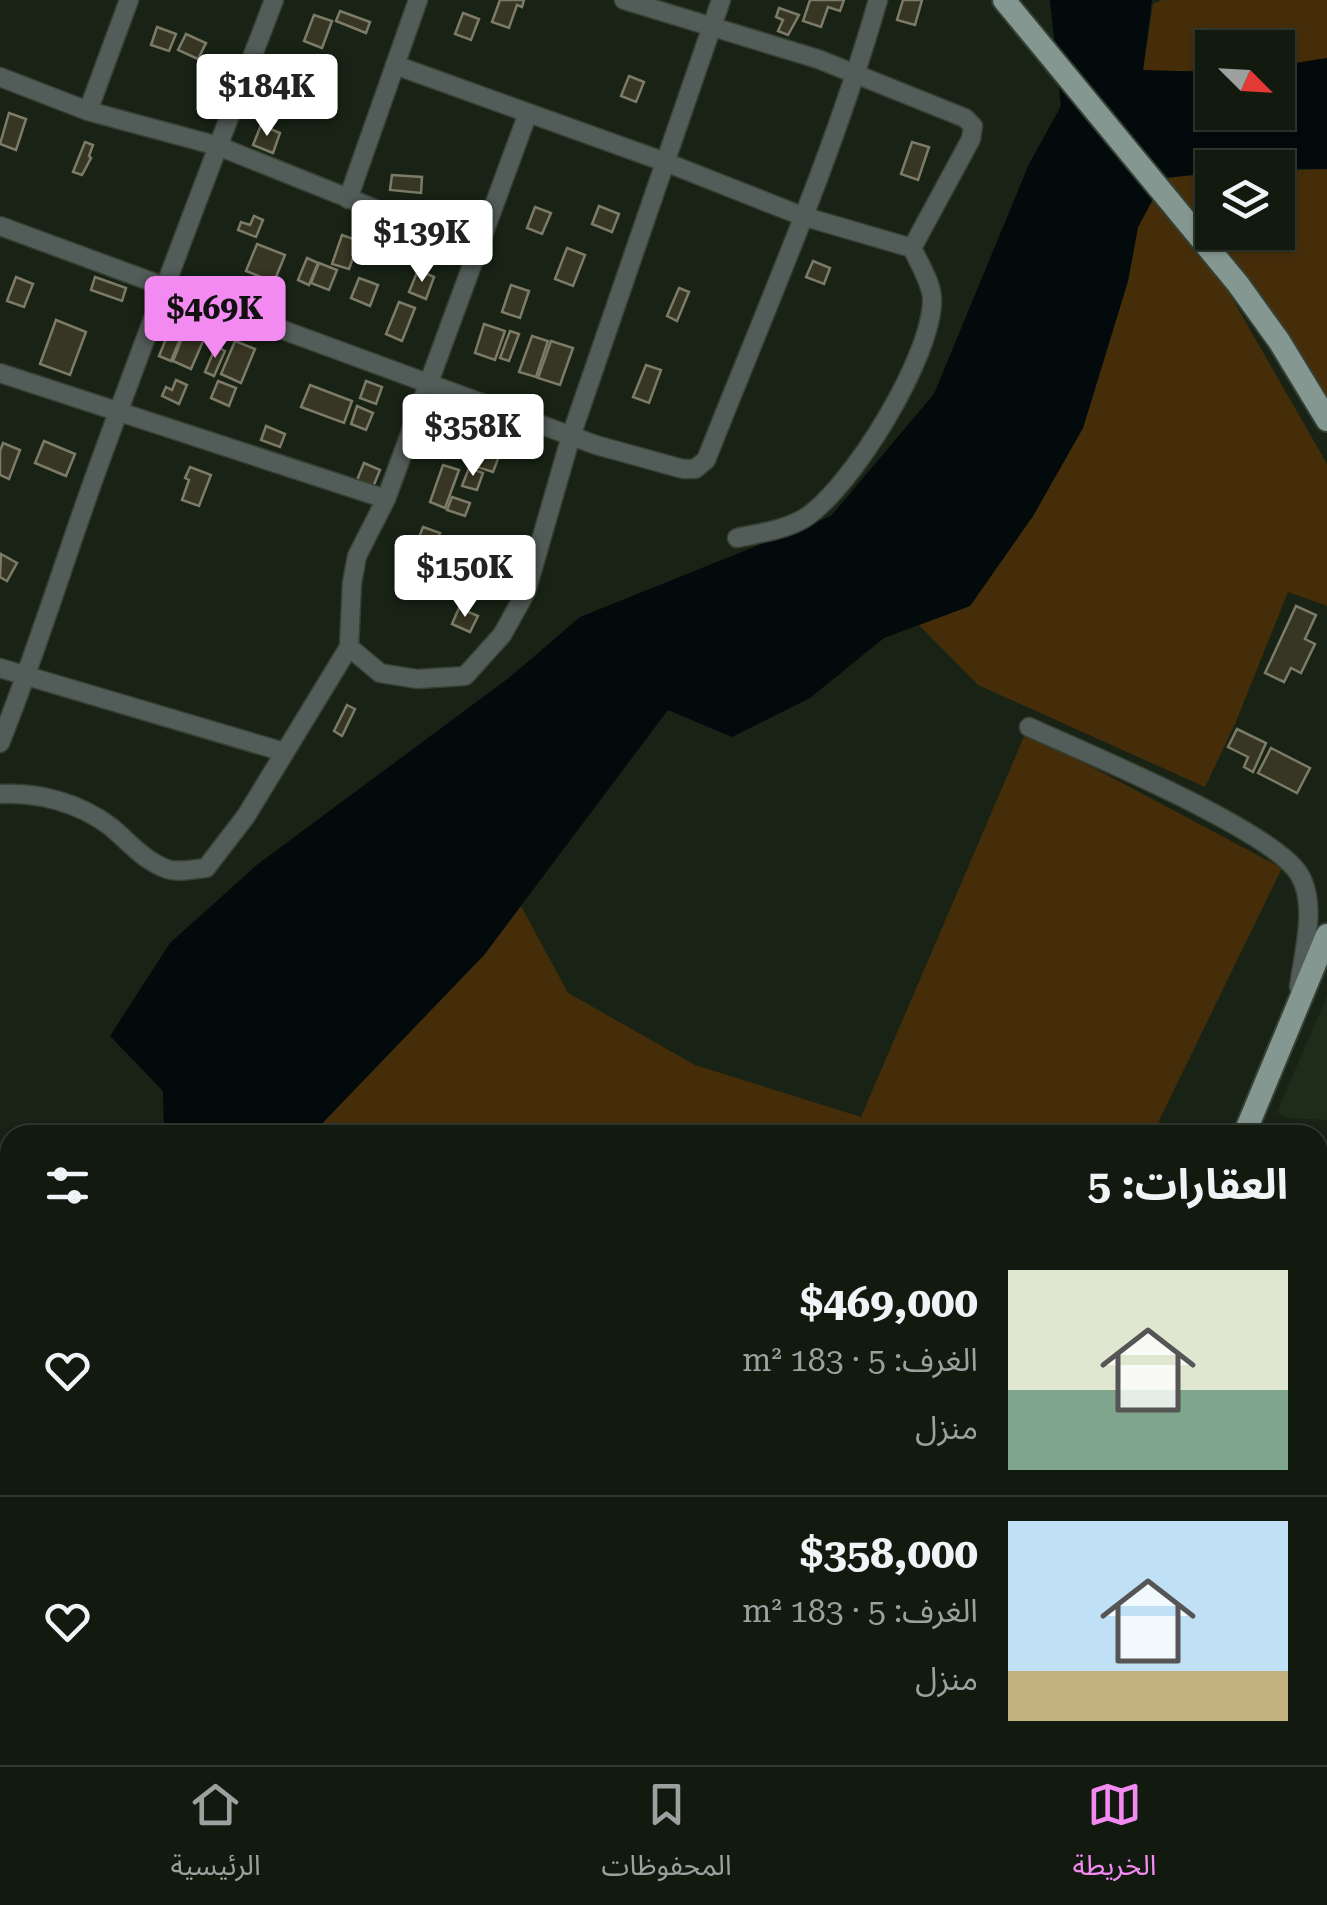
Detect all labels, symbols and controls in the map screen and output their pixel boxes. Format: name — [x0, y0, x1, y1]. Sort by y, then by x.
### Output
north arrow — [1195, 30, 1295, 130]
map controls — [1195, 30, 1295, 250]
pin: $184K — [197, 54, 337, 139]
text: $184K — [219, 67, 315, 105]
button: layers — [1195, 150, 1295, 250]
pin: $139K — [352, 200, 492, 285]
text: $139K — [374, 213, 470, 251]
pin: $469K — [145, 276, 285, 361]
text: $469K — [167, 289, 263, 327]
pin: $358K — [403, 394, 543, 479]
text: $358K — [425, 407, 521, 445]
pin: $150K — [395, 535, 535, 620]
text: $150K — [417, 548, 513, 586]
icon: filters — [40, 1158, 95, 1213]
text: العقارات: 5 — [1087, 1160, 1288, 1209]
text: $469,000 — [800, 1278, 978, 1327]
icon: home — [1088, 1310, 1208, 1430]
text: الغرف: 5 · 183 m² — [742, 1341, 978, 1379]
icon: heart — [40, 1343, 95, 1398]
text: منزل — [915, 1409, 978, 1447]
text: $358,000 — [800, 1529, 978, 1578]
icon: home — [1088, 1561, 1208, 1681]
text: الغرف: 5 · 183 m² — [742, 1592, 978, 1630]
icon: heart — [40, 1594, 95, 1649]
text: منزل — [915, 1660, 978, 1698]
tab: الرئيسية — [171, 1777, 261, 1896]
tab: المحفوظات — [602, 1777, 732, 1896]
tab: الخريطة — [1073, 1777, 1156, 1896]

